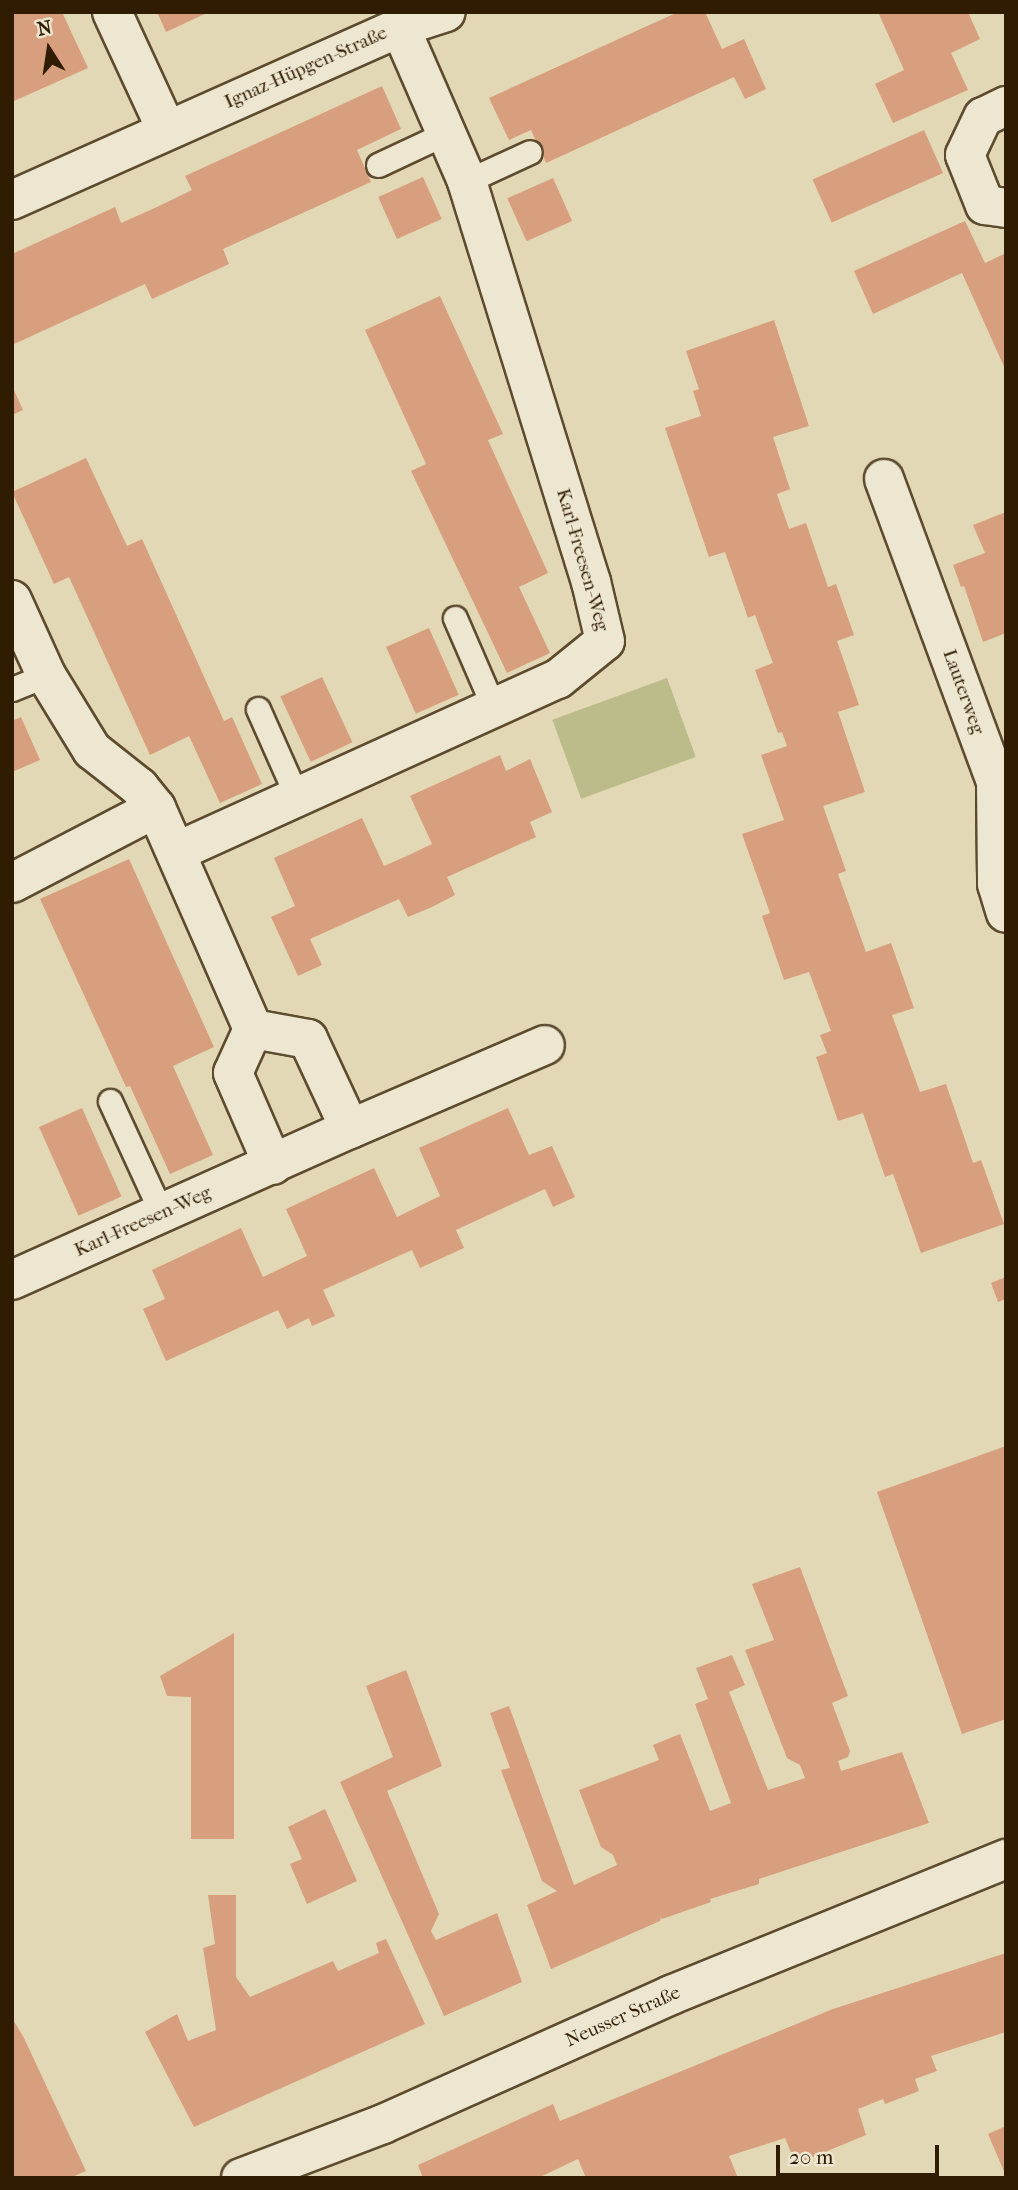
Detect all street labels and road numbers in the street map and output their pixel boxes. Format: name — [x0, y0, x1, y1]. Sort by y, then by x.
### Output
street label: Ignaz-Hüpgen-Straße — [221, 22, 391, 114]
street label: Karl-Freesen-Weg — [551, 486, 613, 634]
street label: Lauterweg — [937, 646, 989, 738]
street label: Karl-Freesen-Weg — [71, 1182, 215, 1262]
street label: Neusser Straße — [562, 1982, 684, 2052]

